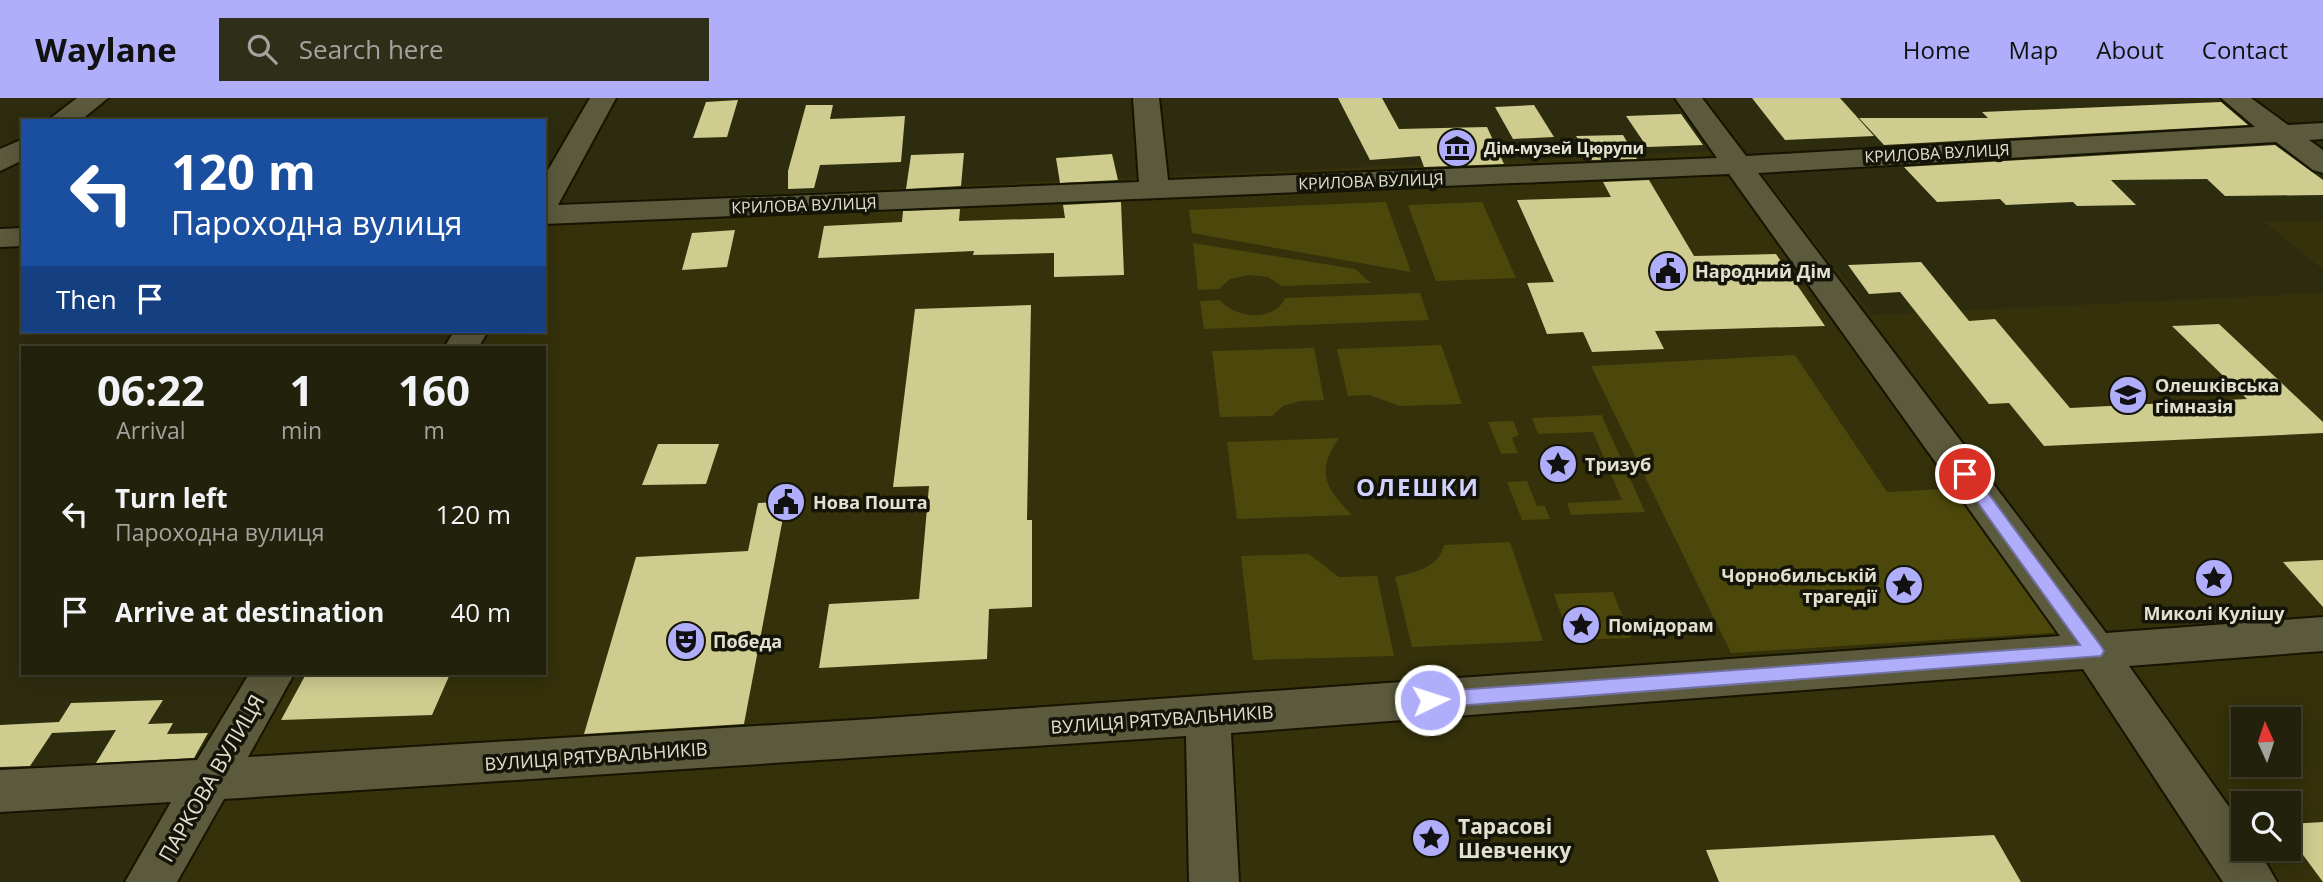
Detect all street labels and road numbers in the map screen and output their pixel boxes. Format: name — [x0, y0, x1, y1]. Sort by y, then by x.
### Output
street label: КРИЛОВА ВУЛИЦЯ — [1864, 138, 2010, 168]
street label: КРИЛОВА ВУЛИЦЯ — [1298, 167, 1444, 195]
street label: КРИЛОВА ВУЛИЦЯ — [731, 191, 877, 219]
street label: ПАРКОВА ВУЛИЦЯ — [152, 689, 270, 867]
street label: ВУЛИЦЯ РЯТУВАЛЬНИКІВ — [1050, 699, 1274, 739]
street label: ВУЛИЦЯ РЯТУВАЛЬНИКІВ — [484, 736, 708, 776]

